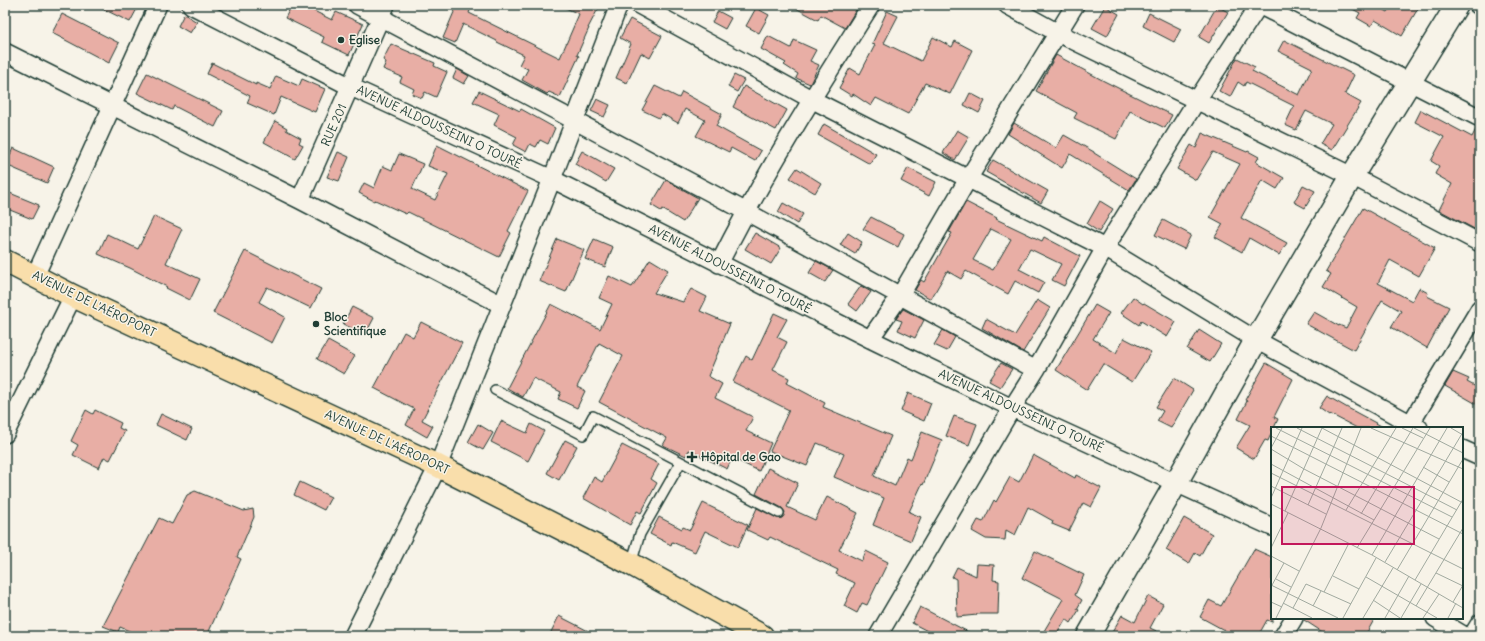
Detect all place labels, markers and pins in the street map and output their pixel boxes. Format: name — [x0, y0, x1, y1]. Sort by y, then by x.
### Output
place label: Eglise — [349, 32, 380, 48]
marker: Eglise — [336, 35, 346, 45]
place label: Bloc Scientifique — [324, 309, 387, 339]
marker: Bloc Scientifique — [311, 319, 321, 329]
place label: Hôpital de Gao — [701, 449, 781, 465]
marker: Hôpital de Gao — [686, 451, 698, 463]

